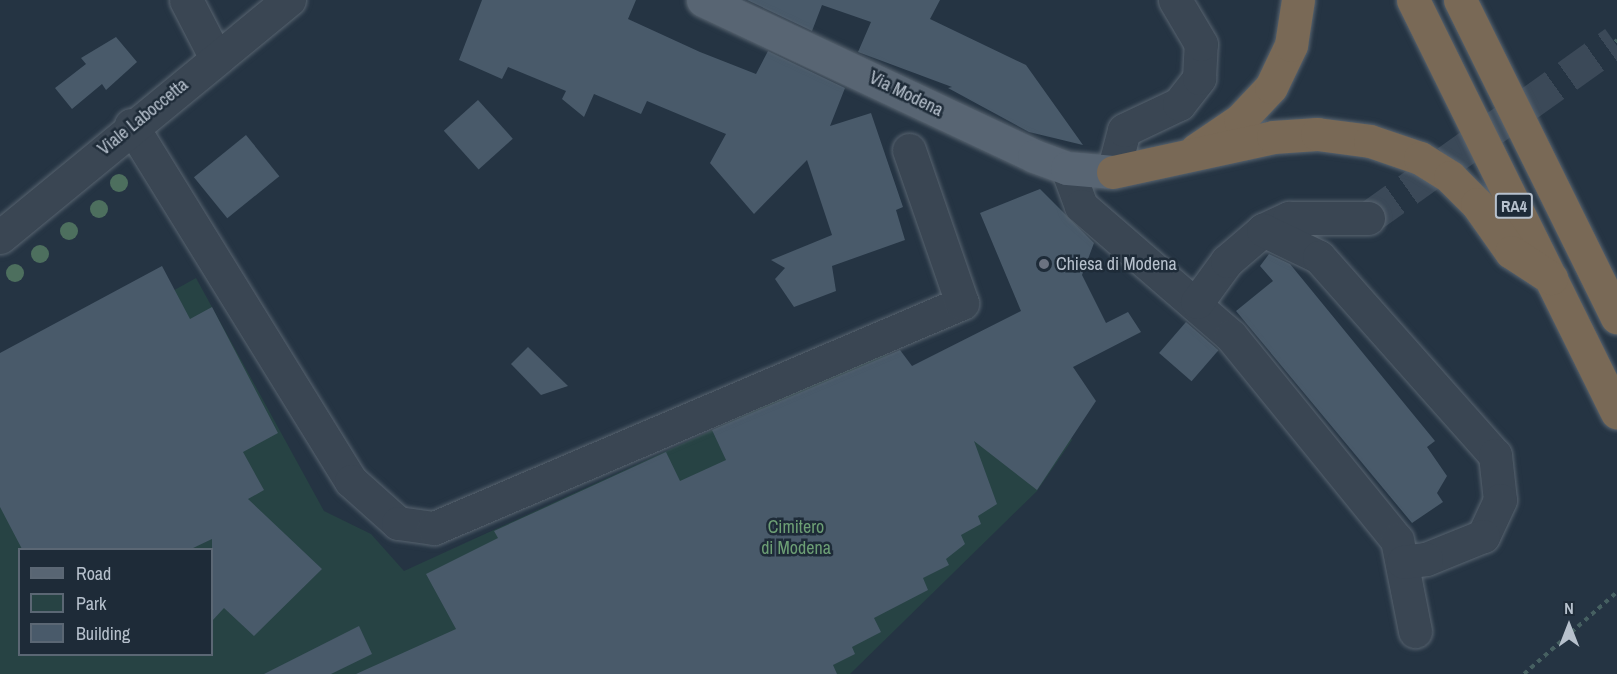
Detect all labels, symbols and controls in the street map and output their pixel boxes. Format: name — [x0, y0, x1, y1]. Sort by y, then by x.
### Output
street label: Via Modena — [866, 67, 946, 121]
street label: Viale Laboccetta — [94, 74, 192, 160]
road number: RA4 — [1494, 193, 1534, 219]
place label: Chiesa di Modena — [1056, 253, 1177, 275]
marker: Chiesa di Modena — [1037, 257, 1051, 271]
park label: Cimitero di Modena — [761, 517, 831, 560]
legend — [18, 548, 213, 656]
text: Road — [76, 561, 111, 586]
text: Park — [76, 591, 106, 616]
north arrow — [1539, 596, 1599, 656]
text: N — [1564, 597, 1574, 619]
text: Building — [76, 621, 130, 646]

